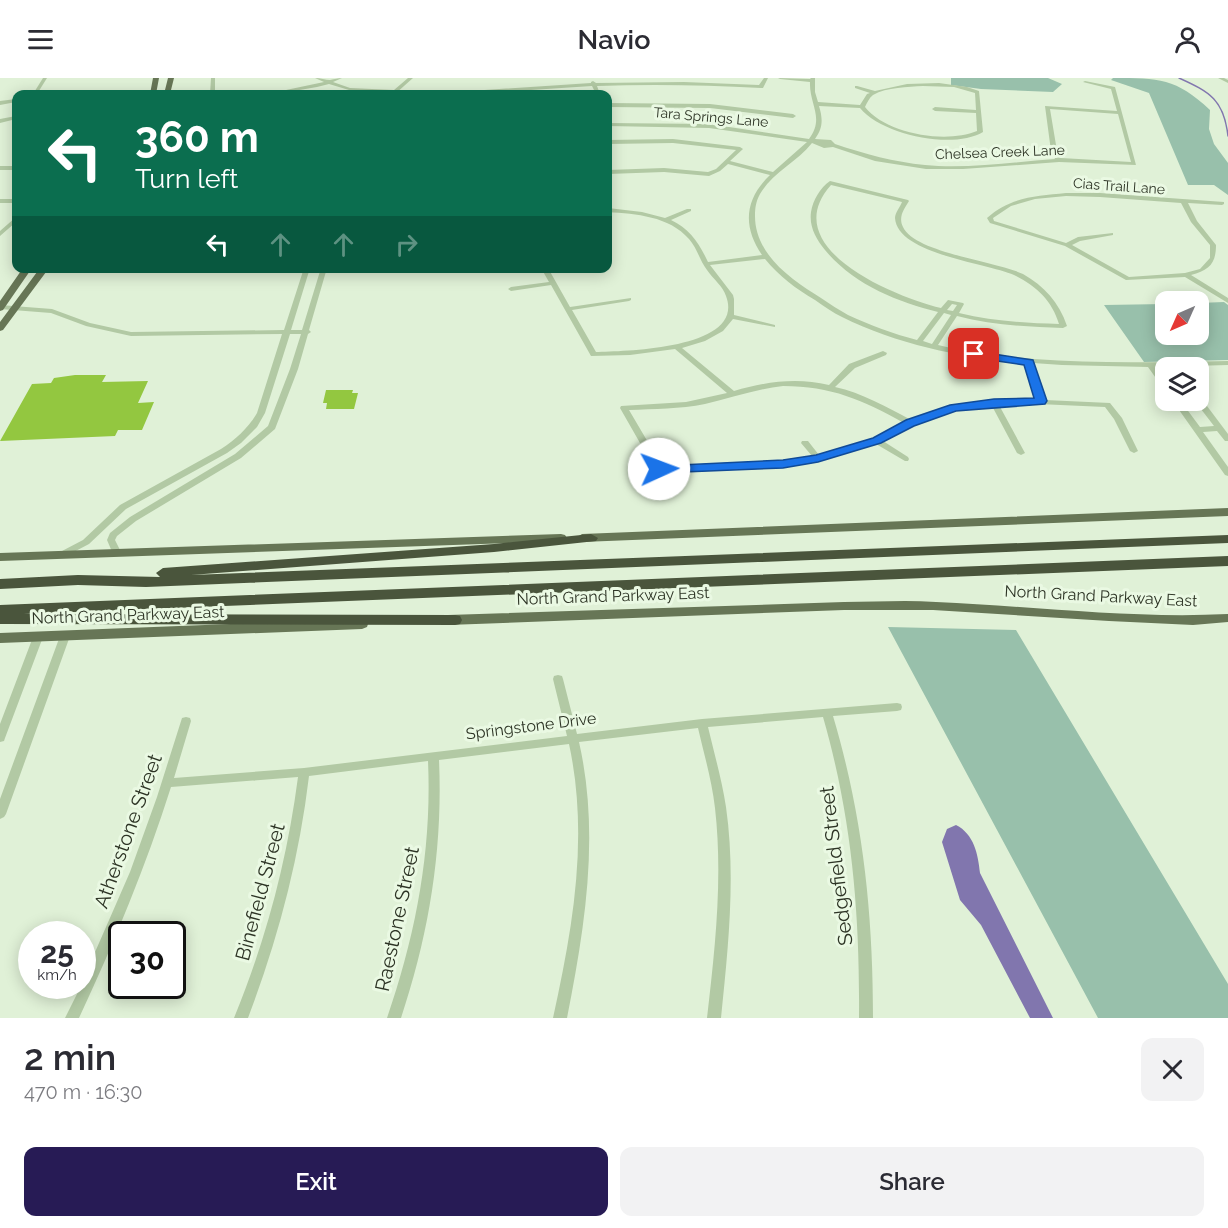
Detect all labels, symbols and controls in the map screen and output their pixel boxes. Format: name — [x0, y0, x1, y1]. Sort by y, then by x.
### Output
icon: menu — [24, 23, 57, 56]
icon: person — [1171, 23, 1204, 56]
text: Navio — [578, 24, 650, 55]
street label: Tara Springs Lane — [653, 104, 769, 130]
text: 360 m — [135, 113, 259, 162]
icon: left — [36, 114, 114, 192]
street label: Chelsea Creek Lane — [935, 142, 1065, 162]
text: Turn left — [135, 163, 238, 194]
street label: Cias Trail Lane — [1072, 175, 1166, 197]
icon: left — [201, 228, 234, 261]
icon: ahead — [264, 228, 297, 261]
icon: ahead — [327, 228, 360, 261]
icon: right — [390, 228, 423, 261]
north arrow — [1155, 291, 1209, 345]
map controls — [1155, 291, 1209, 411]
pin — [948, 328, 999, 379]
icon: arrive — [957, 337, 990, 370]
button: layers — [1155, 357, 1209, 411]
position arrow — [627, 437, 691, 501]
street label: North Grand Parkway East — [1004, 581, 1199, 611]
street label: North Grand Parkway East — [516, 583, 710, 609]
street label: North Grand Parkway East — [31, 602, 225, 628]
street label: Springstone Drive — [465, 709, 597, 743]
street label: Atherstone Street — [89, 750, 167, 911]
street label: Sedgefield Street — [814, 785, 858, 947]
street label: Binefield Street — [230, 820, 290, 963]
street label: Raestone Street — [370, 844, 424, 994]
speed limit sign: 30 — [108, 921, 186, 999]
text: 25 — [40, 935, 74, 970]
text: km/h — [37, 966, 77, 984]
text: 2 min — [24, 1036, 116, 1078]
button: close — [1141, 1038, 1204, 1101]
text: 470 m · 16:30 — [24, 1080, 142, 1104]
button: Exit — [24, 1147, 608, 1216]
button: Share — [620, 1147, 1204, 1216]

